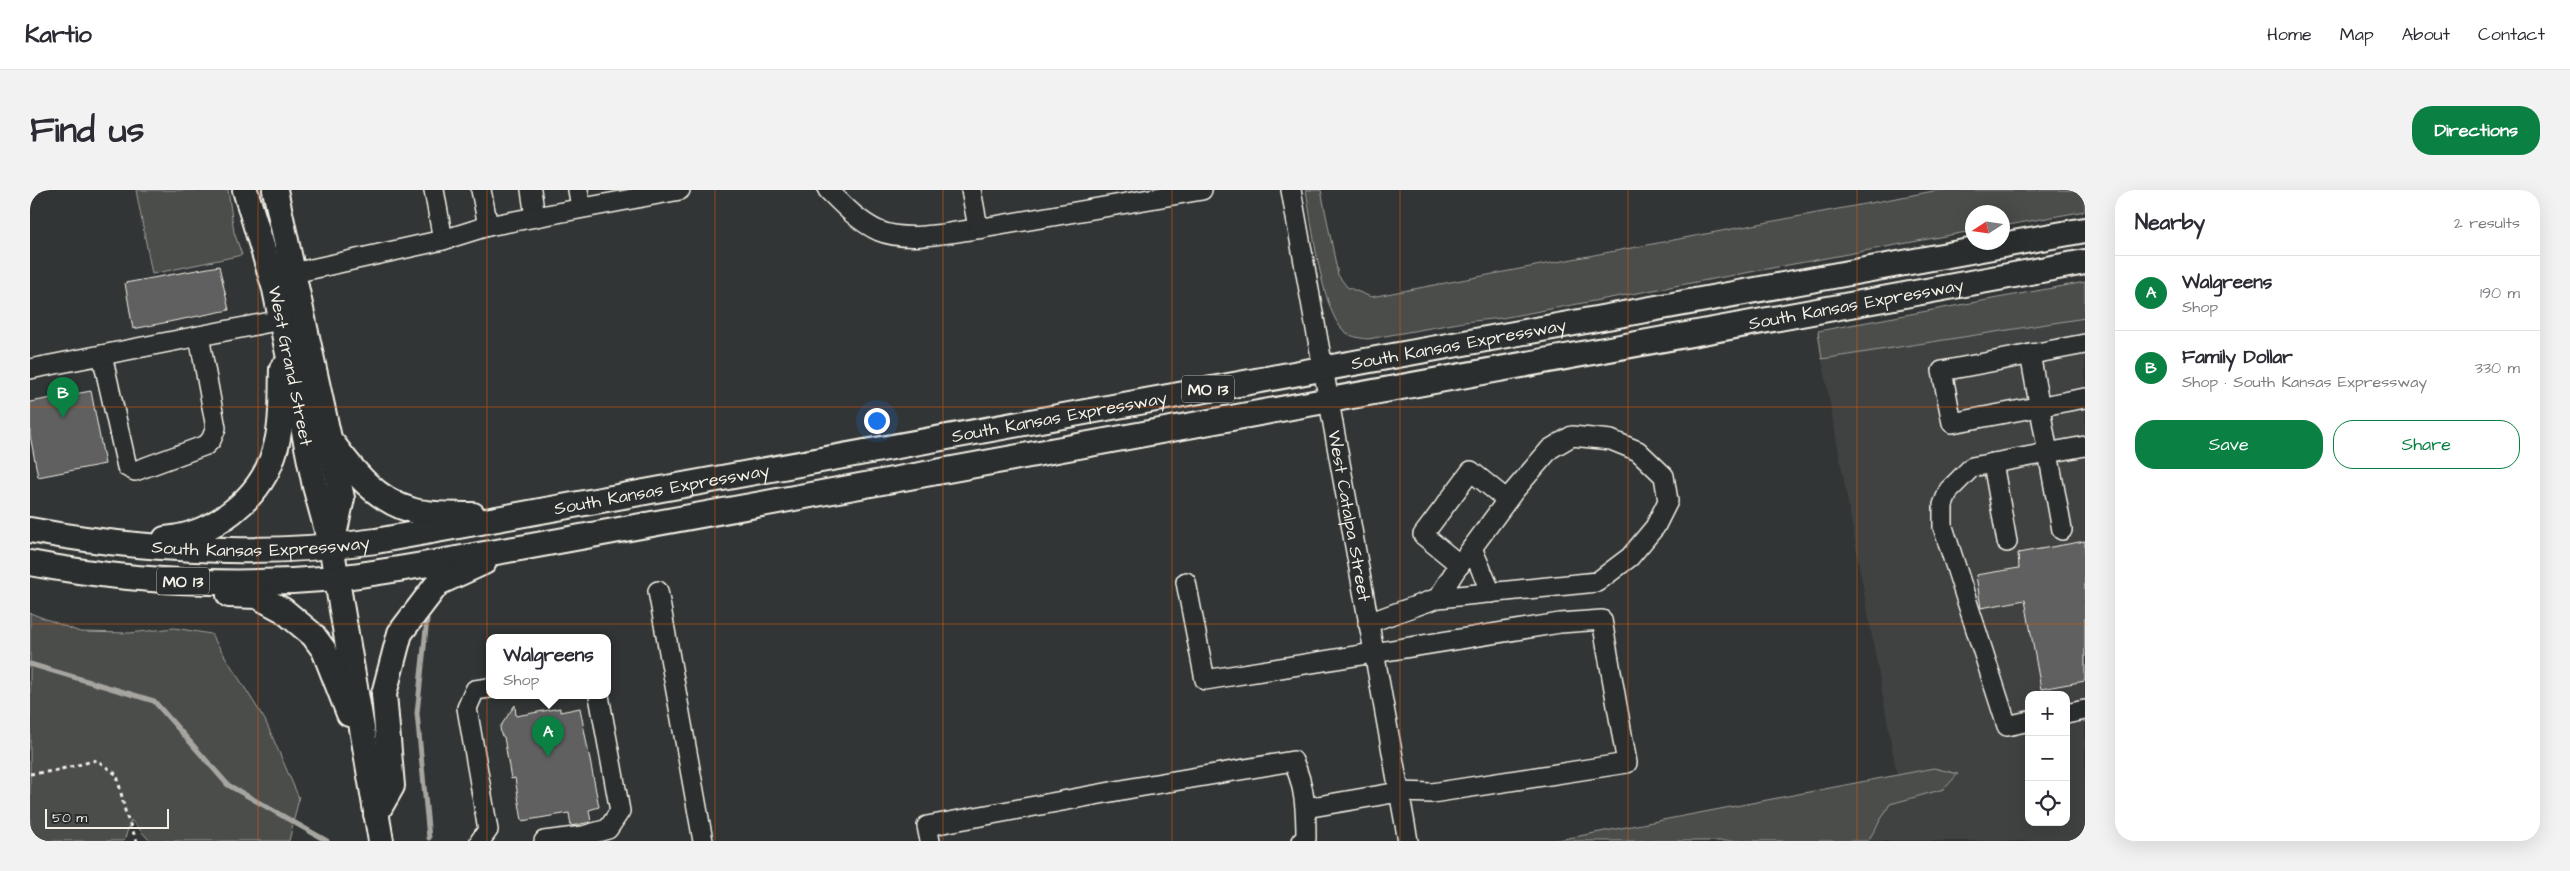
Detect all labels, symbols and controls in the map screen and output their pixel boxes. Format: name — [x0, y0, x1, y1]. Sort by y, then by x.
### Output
text: Kartio — [25, 18, 92, 52]
text: Home — [2267, 22, 2312, 47]
text: Map — [2340, 22, 2374, 47]
text: About — [2402, 22, 2450, 47]
text: Contact — [2478, 22, 2545, 47]
text: Find us — [30, 106, 144, 155]
button: Directions — [2412, 106, 2540, 155]
north arrow — [1965, 205, 2010, 250]
text: Nearby — [2135, 208, 2205, 237]
text: 2 results — [2454, 212, 2520, 234]
text: Walgreens — [2182, 269, 2272, 296]
street label: South Kansas Expressway — [1747, 272, 1966, 336]
text: A — [2146, 282, 2156, 304]
text: 190 m — [2480, 282, 2520, 304]
street label: West Grand Street — [262, 284, 319, 449]
text: Shop — [2182, 296, 2218, 318]
street label: South Kansas Expressway — [1349, 313, 1569, 376]
text: Family Dollar — [2182, 344, 2293, 371]
text: B — [2145, 357, 2157, 379]
text: 330 m — [2475, 357, 2520, 379]
text: Shop · South Kansas Expressway — [2182, 371, 2427, 393]
road number: MO 13 — [1182, 375, 1234, 402]
pin: B — [47, 377, 79, 418]
street label: South Kansas Expressway — [950, 385, 1169, 449]
your location — [864, 408, 890, 434]
button: Save — [2135, 420, 2323, 469]
button: Share — [2333, 420, 2520, 469]
street label: West Catalpa Street — [1321, 428, 1377, 604]
street label: South Kansas Expressway — [552, 458, 772, 521]
street label: South Kansas Expressway — [151, 530, 371, 563]
road number: MO 13 — [157, 568, 209, 594]
popup — [486, 634, 611, 699]
text: Walgreens — [503, 642, 594, 669]
text: Shop — [503, 669, 539, 691]
map controls — [2025, 691, 2070, 826]
button: + — [2025, 691, 2070, 736]
pin: A — [532, 716, 564, 757]
button: − — [2025, 736, 2070, 781]
button: locate — [2025, 781, 2070, 826]
scale bar — [45, 806, 169, 829]
text: 50 m — [52, 808, 87, 828]

